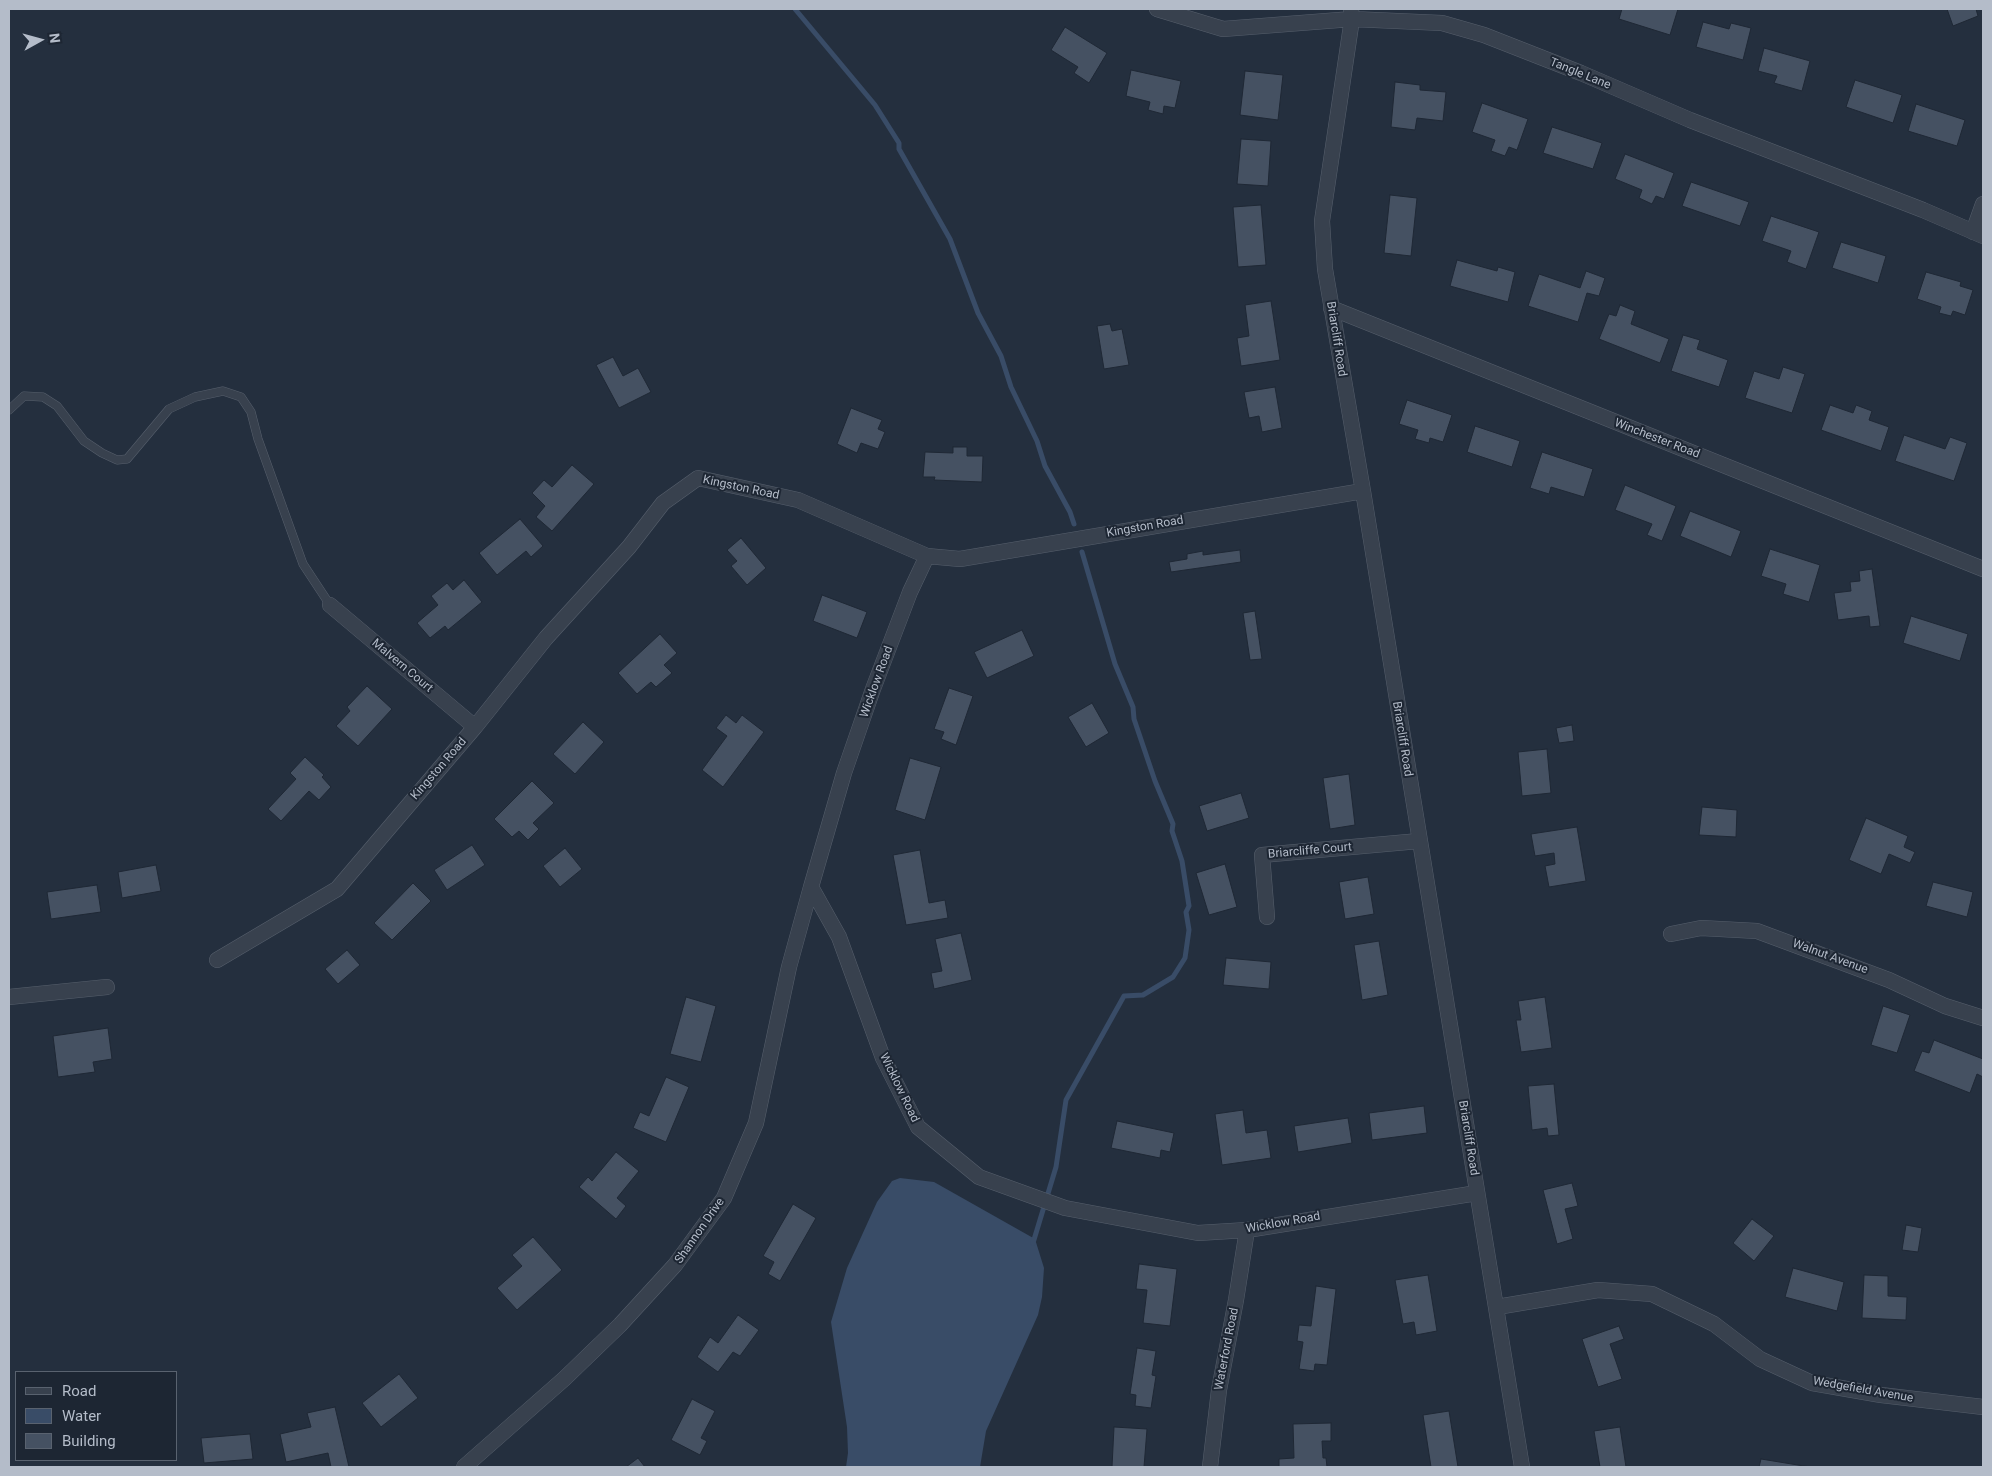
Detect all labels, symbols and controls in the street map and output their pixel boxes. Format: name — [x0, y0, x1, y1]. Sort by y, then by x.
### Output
north arrow — [15, 15, 65, 65]
text: N — [46, 32, 63, 44]
street label: Tangle Lane — [1547, 55, 1613, 93]
street label: Briarcliff Road — [1323, 300, 1349, 378]
street label: Winchester Road — [1612, 416, 1702, 462]
street label: Kingston Road — [701, 473, 781, 503]
street label: Kingston Road — [1105, 513, 1185, 541]
street label: Malvern Court — [369, 636, 435, 696]
street label: Wicklow Road — [857, 644, 897, 720]
street label: Briarcliff Road — [1389, 700, 1415, 778]
street label: Kingston Road — [408, 735, 470, 803]
street label: Briarcliffe Court — [1267, 840, 1353, 862]
street label: Walnut Avenue — [1790, 937, 1870, 977]
street label: Wicklow Road — [876, 1051, 922, 1125]
street label: Briarcliff Road — [1455, 1099, 1481, 1177]
street label: Shannon Drive — [672, 1195, 728, 1267]
street label: Wicklow Road — [1245, 1209, 1321, 1237]
street label: Waterford Road — [1212, 1307, 1242, 1391]
legend — [15, 1371, 178, 1461]
street label: Wedgefield Avenue — [1812, 1374, 1914, 1406]
text: Road — [62, 1382, 96, 1400]
text: Water — [62, 1407, 101, 1425]
text: Building — [62, 1432, 116, 1450]

